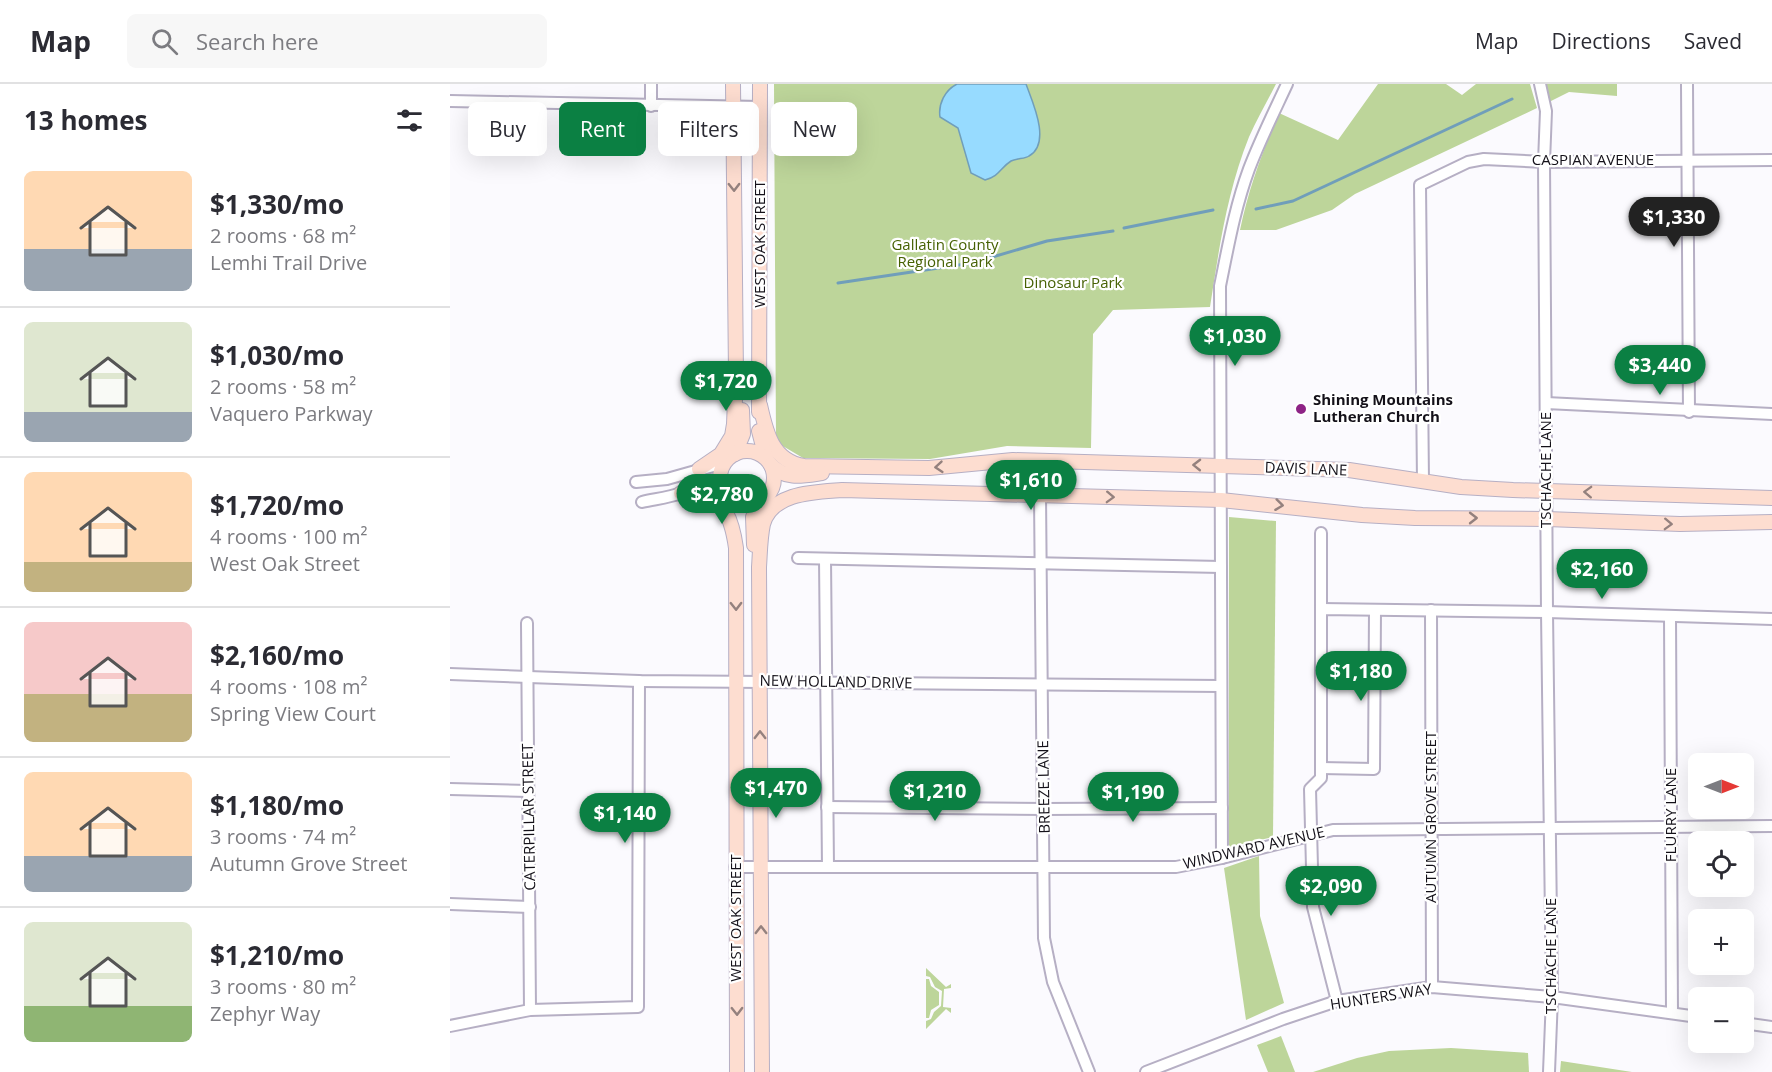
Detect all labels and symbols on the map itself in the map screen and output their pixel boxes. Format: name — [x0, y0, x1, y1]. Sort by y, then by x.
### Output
street label: CASPIAN AVENUE — [1532, 149, 1654, 169]
street label: WEST OAK STREET — [749, 180, 769, 308]
one-way arrow — [728, 182, 740, 191]
pin: $1,330 — [1625, 197, 1723, 248]
park label: Gallatin County Regional Park — [891, 234, 999, 271]
park label: Dinosaur Park — [1024, 272, 1123, 292]
pin: $1,030 — [1186, 316, 1284, 367]
pin: $3,440 — [1611, 345, 1709, 396]
pin: $1,720 — [677, 361, 775, 412]
place label: Shining Mountains Lutheran Church — [1313, 389, 1453, 426]
marker: Shining Mountains Lutheran Church — [1294, 402, 1308, 416]
street label: TSCHACHE LANE — [1535, 412, 1555, 528]
street label: DAVIS LANE — [1264, 457, 1348, 479]
one-way arrow — [1193, 459, 1202, 471]
one-way arrow — [935, 460, 944, 473]
pin: $1,610 — [982, 460, 1080, 511]
pin: $2,780 — [673, 474, 771, 525]
one-way arrow — [1583, 486, 1592, 498]
one-way arrow — [1106, 491, 1115, 503]
one-way arrow — [1274, 498, 1284, 511]
one-way arrow — [1469, 512, 1478, 524]
one-way arrow — [1664, 517, 1673, 530]
pin: $2,160 — [1553, 549, 1651, 600]
one-way arrow — [730, 602, 742, 611]
pin: $1,180 — [1312, 651, 1410, 702]
street label: NEW HOLLAND DRIVE — [759, 670, 913, 692]
one-way arrow — [754, 730, 766, 739]
street label: AUTUMN GROVE STREET — [1420, 730, 1440, 903]
street label: BREEZE LANE — [1032, 740, 1054, 834]
street label: CATERPILLAR STREET — [517, 743, 539, 891]
north arrow — [1688, 753, 1754, 819]
pin: $1,470 — [727, 768, 825, 819]
street label: FLURRY LANE — [1660, 768, 1680, 862]
pin: $1,210 — [886, 771, 984, 822]
pin: $1,190 — [1084, 772, 1182, 823]
pin: $1,140 — [576, 793, 674, 844]
street label: WINDWARD AVENUE — [1181, 821, 1327, 873]
street label: WEST OAK STREET — [725, 854, 745, 982]
pin: $2,090 — [1282, 866, 1380, 917]
street label: TSCHACHE LANE — [1540, 898, 1560, 1014]
one-way arrow — [755, 925, 767, 934]
street label: HUNTERS WAY — [1328, 978, 1434, 1014]
one-way arrow — [731, 1007, 743, 1016]

